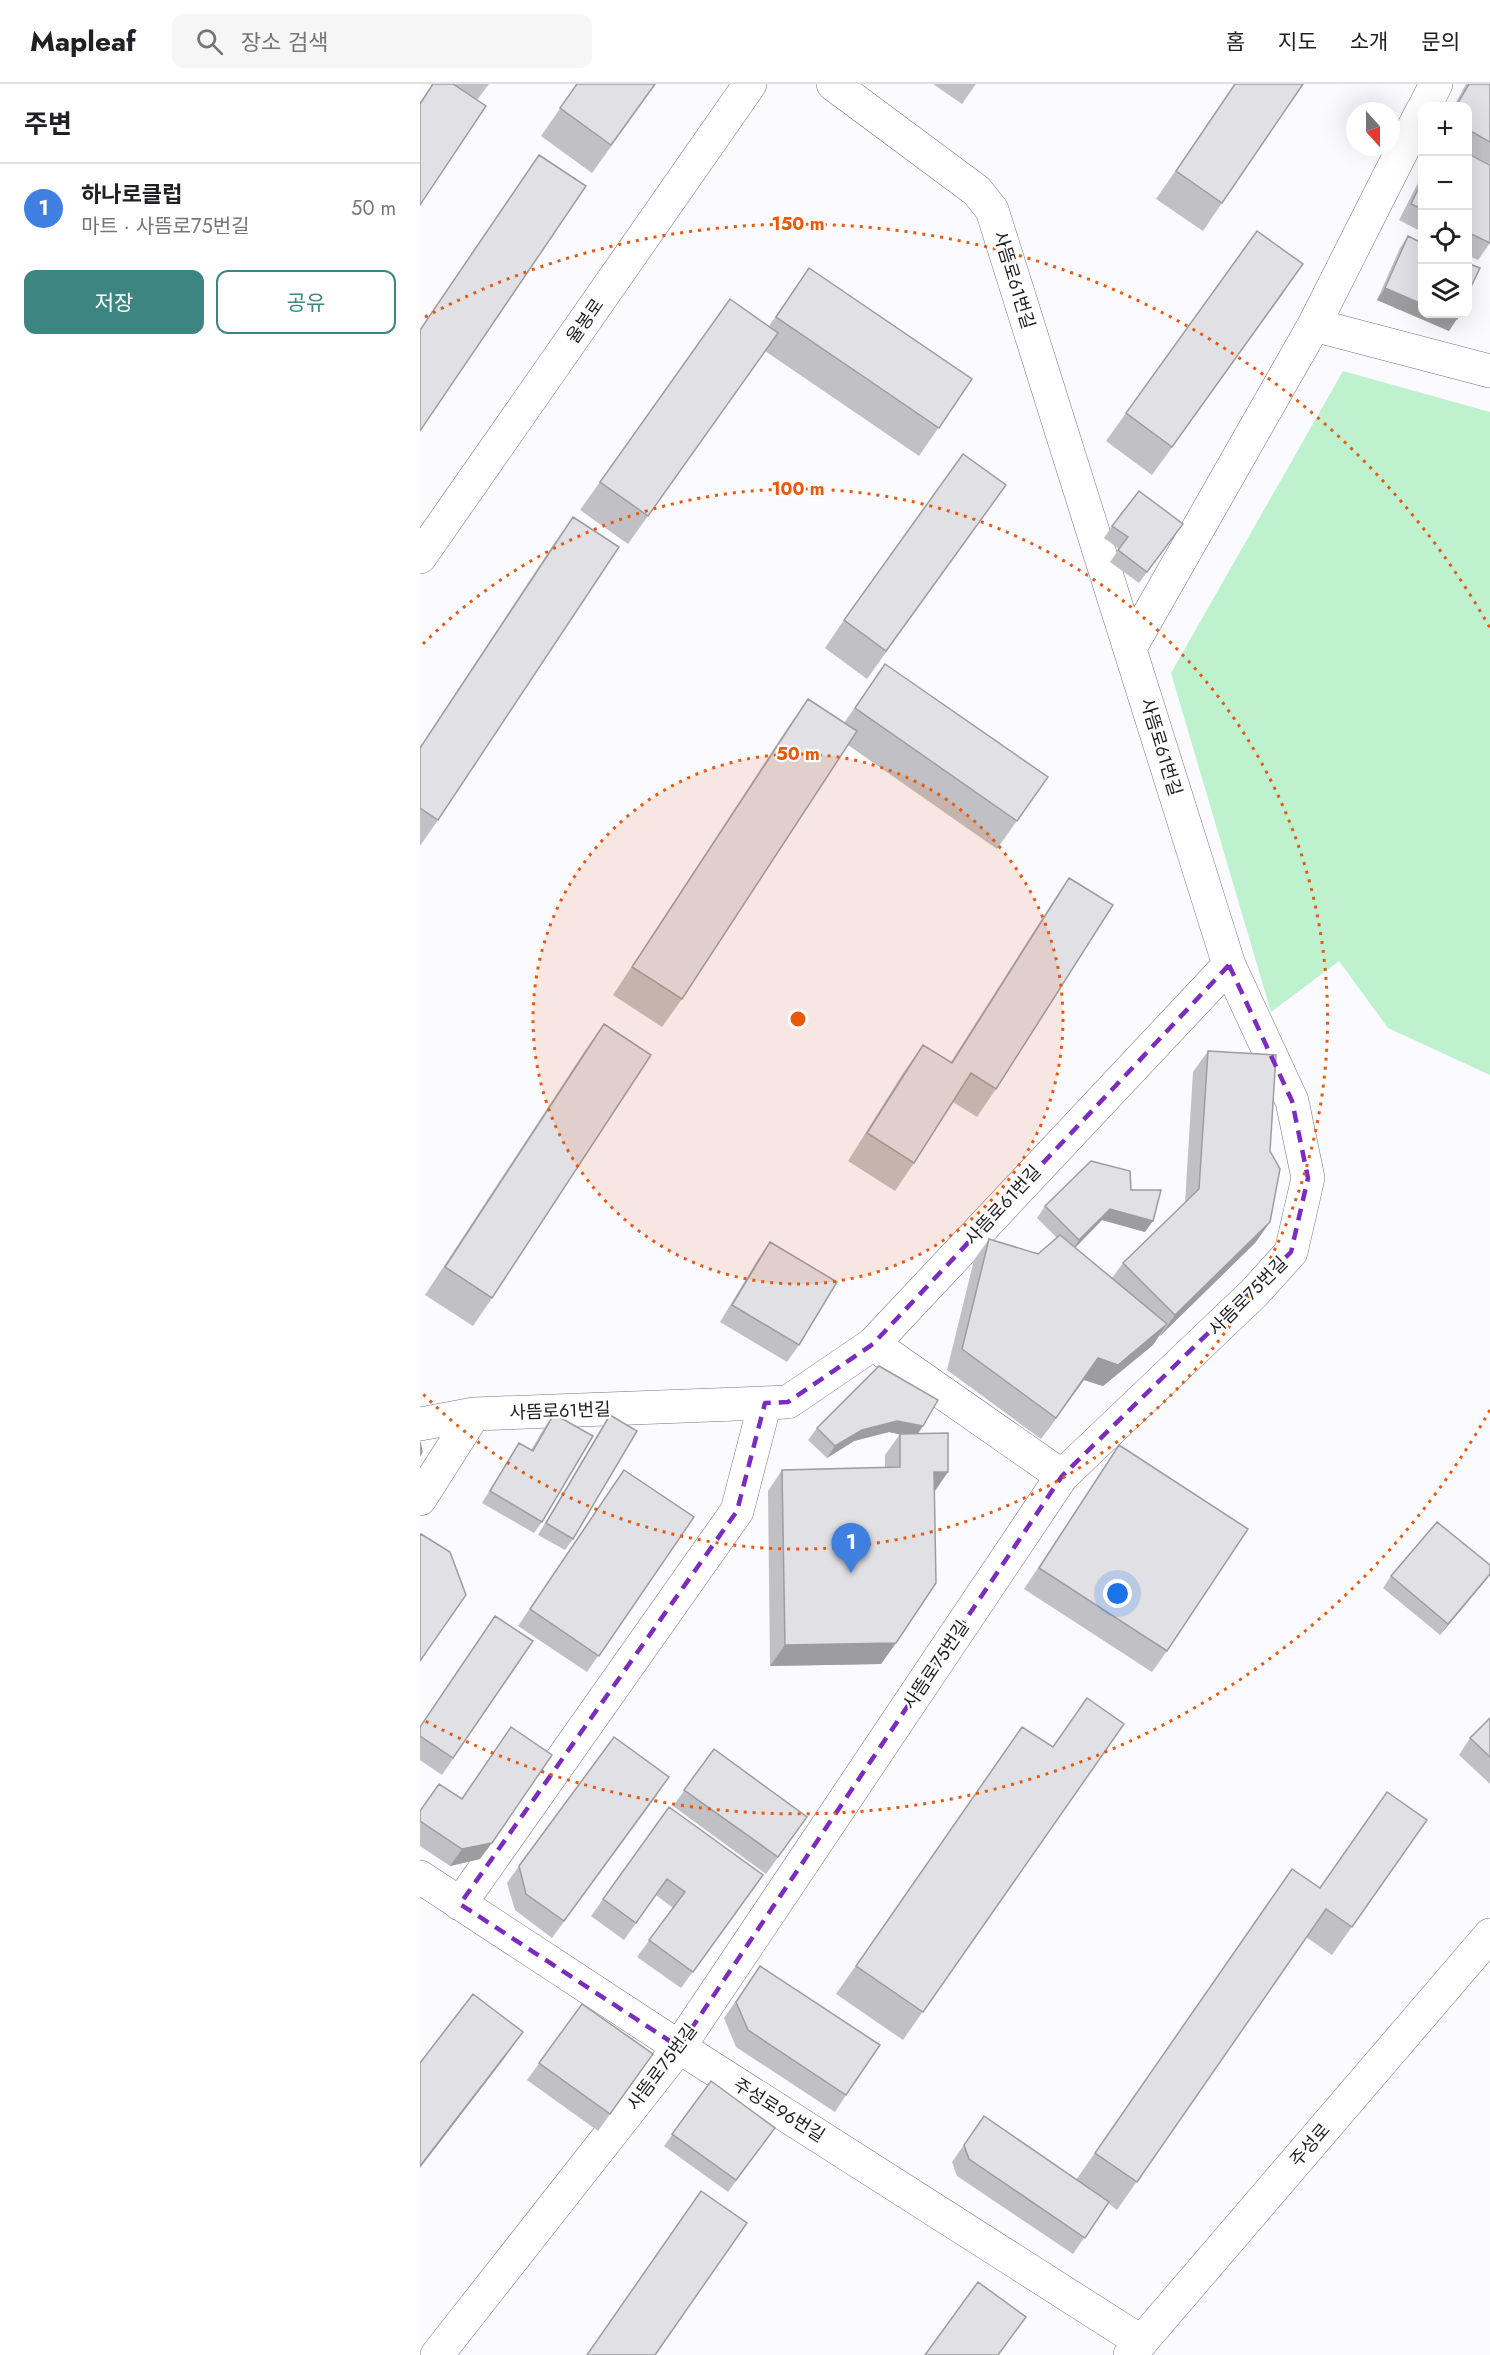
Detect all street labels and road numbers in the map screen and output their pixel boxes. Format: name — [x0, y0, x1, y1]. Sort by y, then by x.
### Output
street label: 사뜸로61번길 — [987, 228, 1041, 332]
street label: 율봉로 — [560, 293, 610, 349]
street label: 사뜸로61번길 — [1134, 695, 1188, 799]
street label: 사뜸로61번길 — [959, 1159, 1047, 1251]
street label: 사뜸로75번길 — [1203, 1251, 1293, 1341]
street label: 사뜸로61번길 — [509, 1396, 611, 1426]
street label: 사뜸로75번길 — [897, 1615, 975, 1715]
street label: 사뜸로75번길 — [621, 2018, 703, 2116]
street label: 주성로96번길 — [728, 2072, 830, 2148]
street label: 주성로 — [1284, 2118, 1336, 2172]

